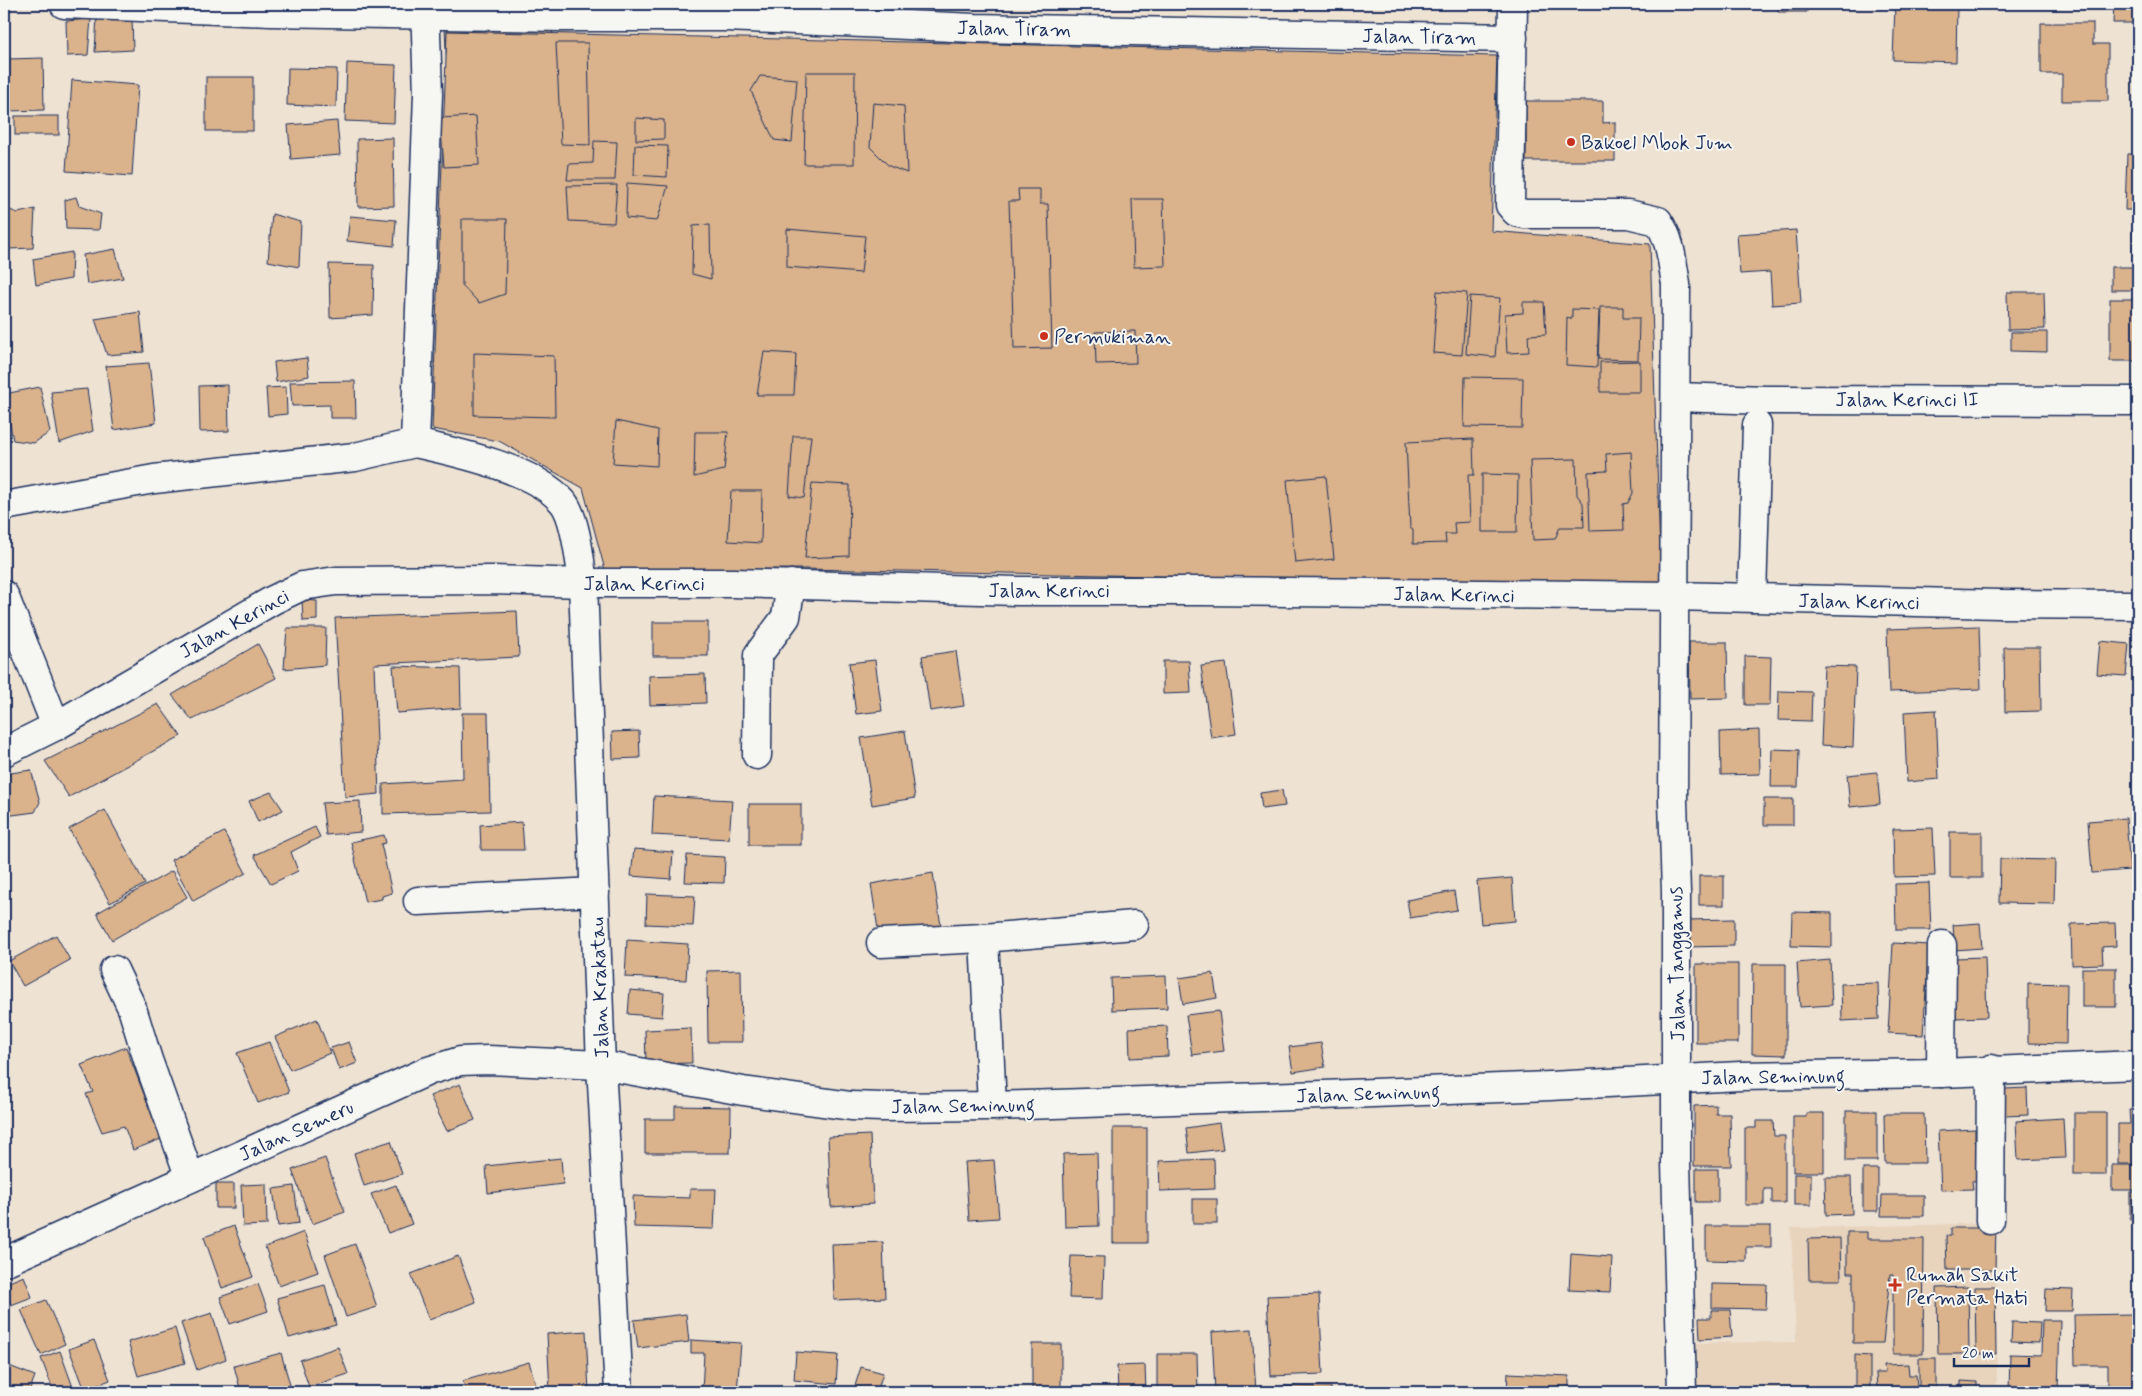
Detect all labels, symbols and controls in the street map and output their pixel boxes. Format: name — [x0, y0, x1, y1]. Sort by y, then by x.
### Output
street label: Jalan Tiram — [957, 15, 1071, 44]
street label: Jalan Tiram — [1362, 23, 1476, 52]
place label: Bakoel Mbok Jum — [1581, 130, 1733, 157]
marker: Bakoel Mbok Jum — [1565, 136, 1577, 148]
place label: Permukiman — [1054, 324, 1171, 351]
marker: Permukiman — [1038, 330, 1050, 342]
street label: Jalan Kerinci II — [1835, 387, 1979, 414]
street label: Jalan Kerinci — [583, 571, 705, 598]
street label: Jalan Kerinci — [988, 578, 1110, 605]
street label: Jalan Kerinci — [1393, 581, 1515, 610]
street label: Jalan Kerinci — [175, 583, 295, 666]
street label: Jalan Kerinci — [1798, 588, 1920, 617]
street label: Jalan Tanggamus — [1663, 886, 1693, 1042]
street label: Jalan Krakatau — [585, 917, 616, 1059]
street label: Jalan Seminung — [1701, 1063, 1845, 1094]
street label: Jalan Seminung — [1296, 1078, 1441, 1113]
street label: Jalan Seminung — [891, 1092, 1035, 1123]
street label: Jalan Semeru — [235, 1094, 358, 1169]
place label: Rumah Sakit Permata Hati — [1906, 1262, 2027, 1312]
marker: Rumah Sakit Permata Hati — [1888, 1278, 1902, 1292]
scale bar — [1954, 1336, 2030, 1368]
text: 20 m — [1962, 1344, 1994, 1364]

